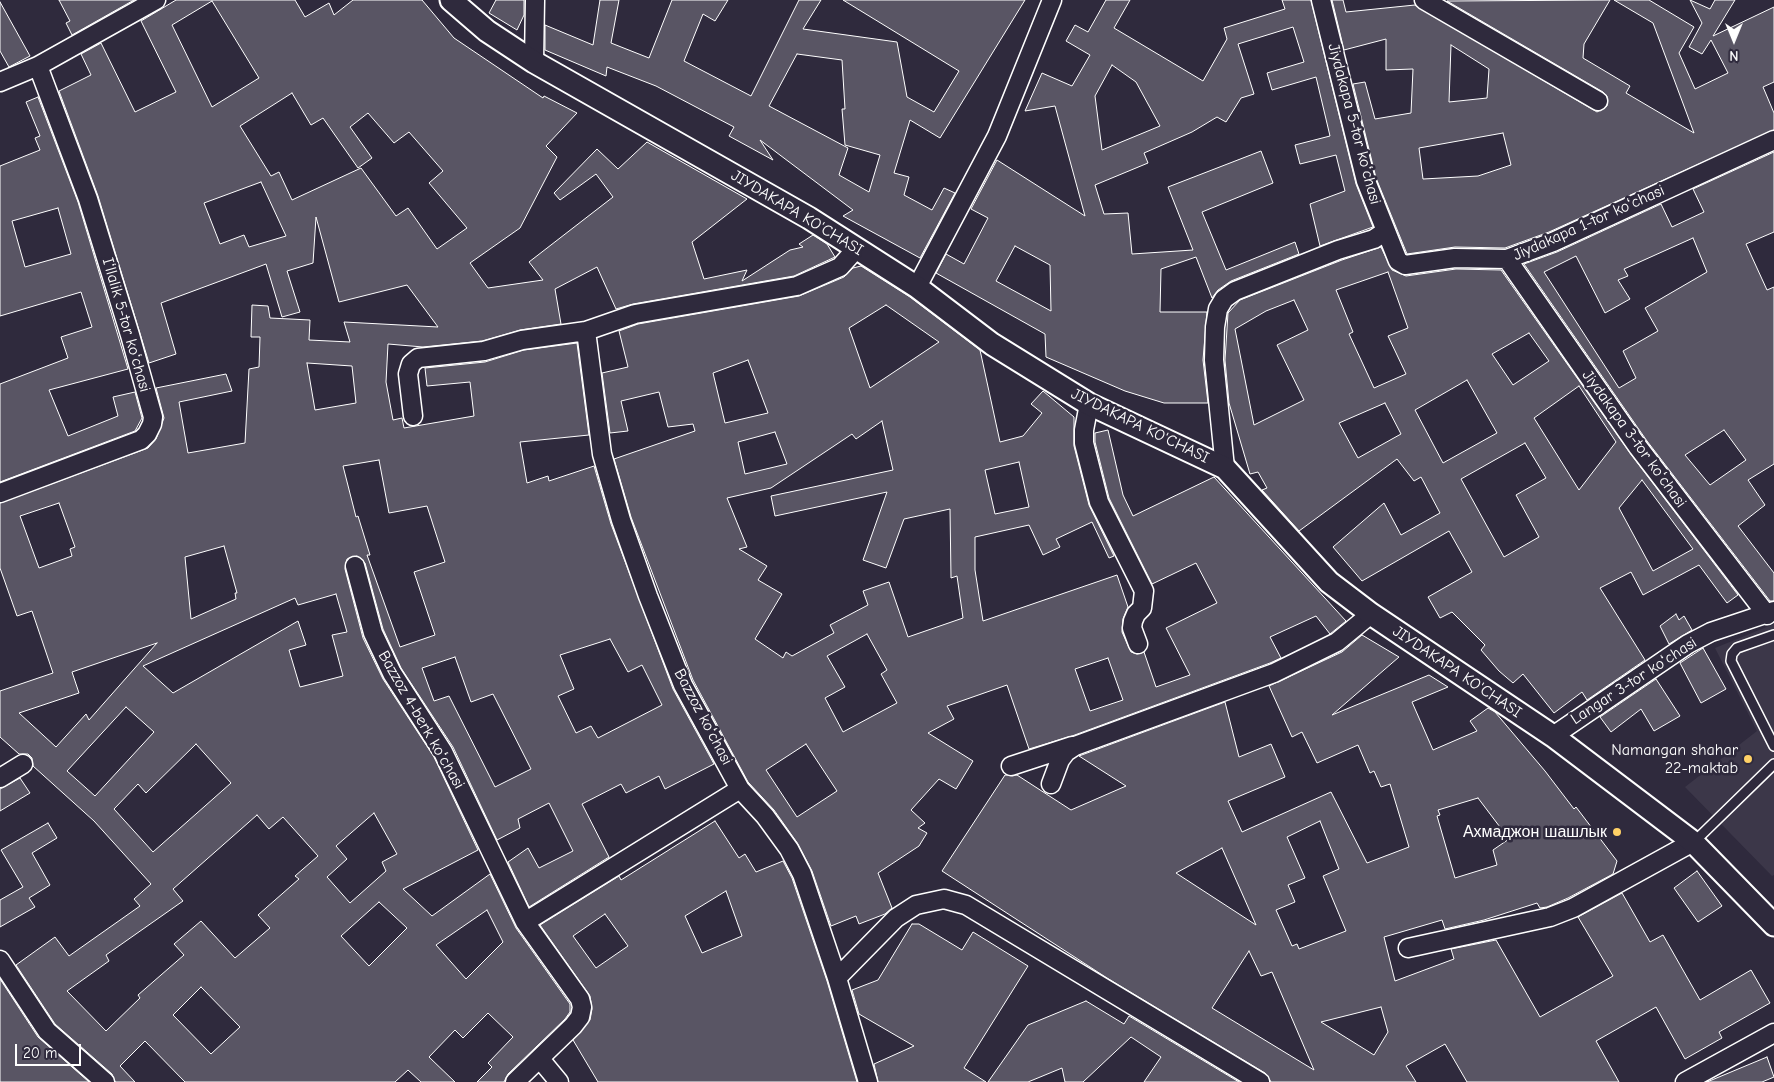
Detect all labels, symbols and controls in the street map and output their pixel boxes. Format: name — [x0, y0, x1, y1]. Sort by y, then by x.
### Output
north arrow — [1709, 15, 1759, 65]
street label: Jiydakapa 5-tor koʻchasi — [1323, 41, 1385, 207]
text: N — [1729, 47, 1739, 64]
street label: JIYDAKAPA KO'CHASI — [727, 166, 867, 260]
street label: Jiydakapa 1-tor koʻchasi — [1510, 181, 1668, 265]
street label: Iʻllalik 5-tor koʻchasi — [98, 256, 154, 394]
street label: Jiydakapa 3-tor koʻchasi — [1578, 366, 1690, 512]
street label: JIYDAKAPA KO'CHASI — [1068, 384, 1212, 468]
street label: JIYDAKAPA KO'CHASI — [1389, 622, 1525, 722]
street label: Langar 3-tor koʻchasi — [1567, 633, 1701, 729]
street label: Bazzoz 4-berk koʻchasi — [374, 647, 468, 793]
street label: Bazzoz koʻchasi — [670, 666, 736, 768]
place label: Namangan shahar 22-maktab — [1611, 740, 1738, 778]
marker: Namangan shahar 22-maktab — [1742, 753, 1754, 765]
place label: Ахмаджон шашлык — [1463, 822, 1607, 842]
marker: Ахмаджон шашлык — [1611, 826, 1623, 838]
scale bar — [18, 1034, 84, 1066]
text: 20 m — [23, 1044, 57, 1062]

